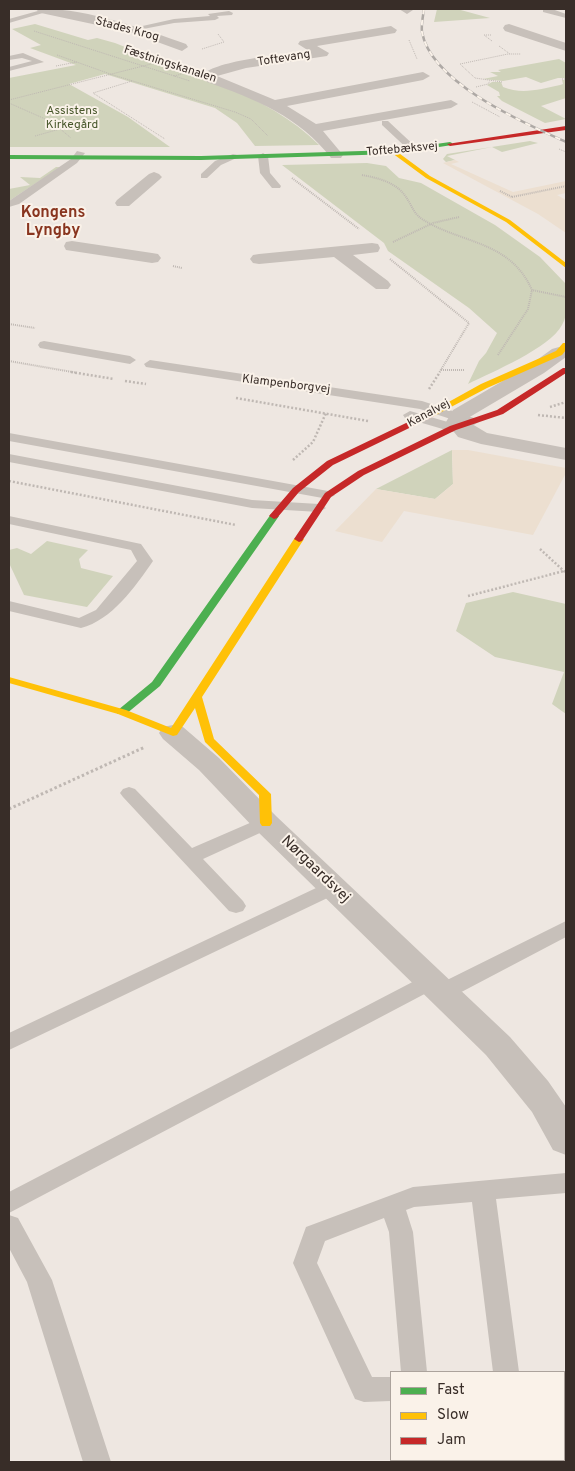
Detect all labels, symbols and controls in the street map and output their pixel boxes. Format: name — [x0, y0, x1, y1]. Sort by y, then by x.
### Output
street label: Stades Krog — [94, 15, 160, 45]
street label: Fæstningskanalen — [122, 43, 218, 87]
street label: Toftevang — [257, 48, 311, 70]
park label: Assistens Kirkegård — [46, 105, 98, 133]
street label: Toftebæksvej — [366, 140, 438, 160]
district label: Kongens Lyngby — [21, 204, 85, 242]
street label: Klampenborgvej — [241, 372, 331, 398]
street label: Kanalvej — [405, 397, 453, 431]
street label: Nørgaardsvej — [277, 833, 353, 907]
legend — [390, 1371, 565, 1461]
text: Fast — [437, 1381, 465, 1400]
text: Slow — [437, 1406, 469, 1425]
text: Jam — [437, 1431, 466, 1450]

